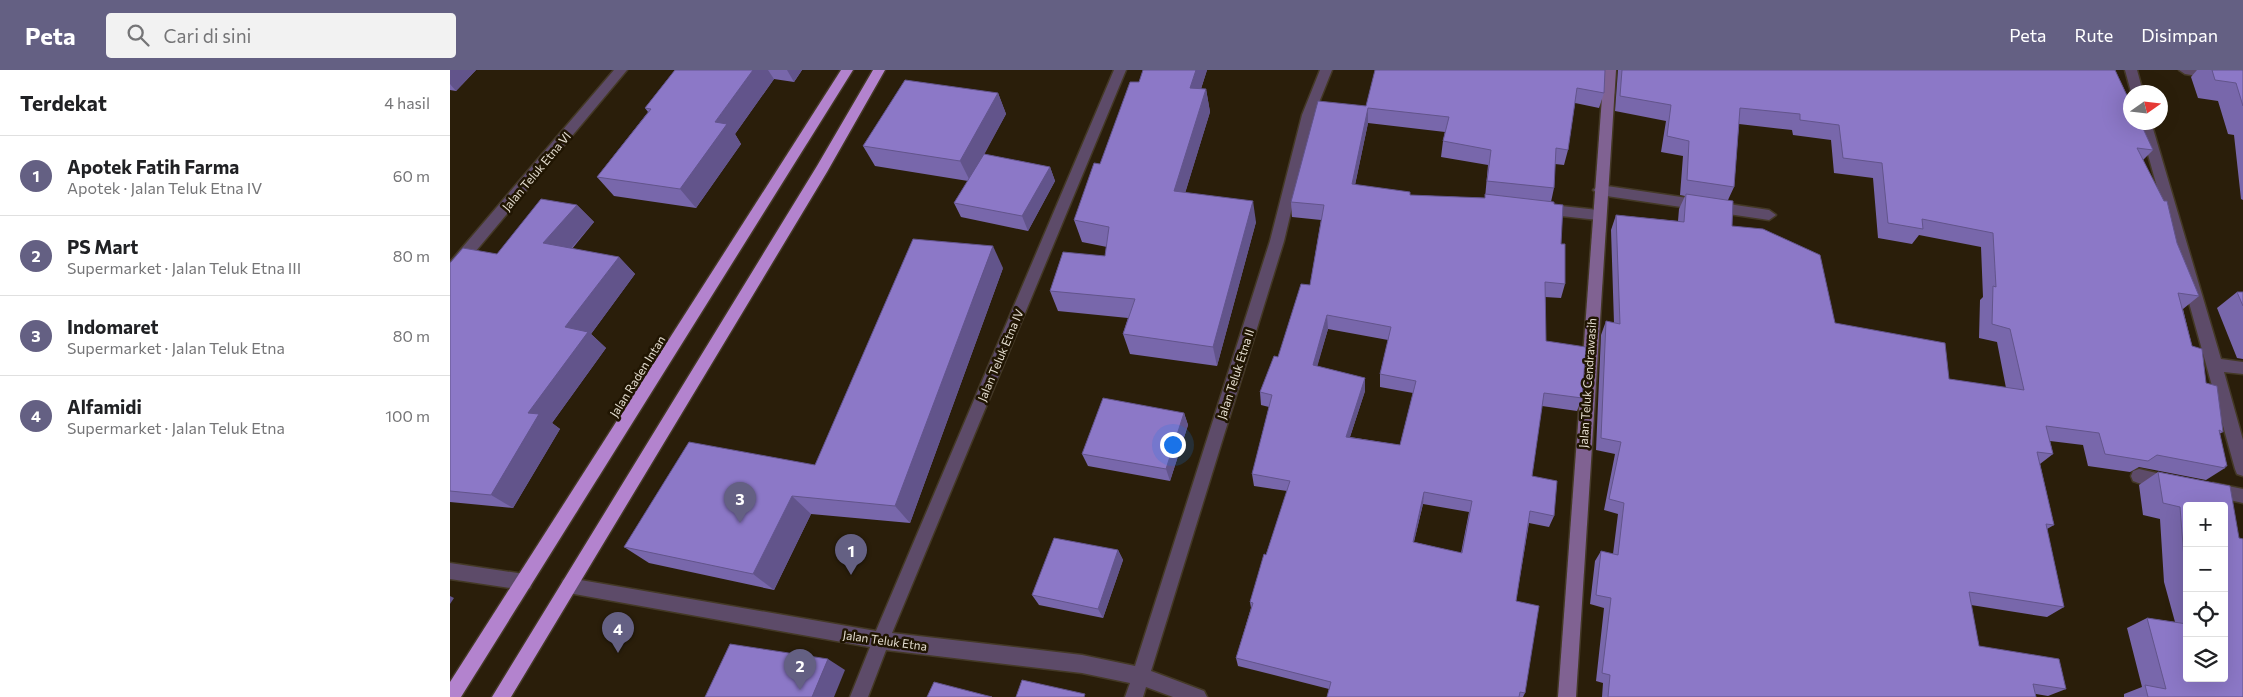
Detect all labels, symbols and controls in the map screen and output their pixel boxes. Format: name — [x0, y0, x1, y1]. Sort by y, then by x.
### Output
search box — [106, 13, 456, 58]
text: Peta — [25, 21, 76, 50]
icon: search — [124, 21, 152, 49]
text: Cari di sini — [164, 24, 251, 47]
text: Peta — [2009, 24, 2046, 46]
text: Rute — [2074, 24, 2113, 46]
text: Disimpan — [2141, 24, 2218, 46]
north arrow — [2123, 85, 2168, 130]
text: Terdekat — [20, 90, 107, 115]
text: 4 hasil — [384, 93, 430, 112]
street label: Jalan Teluk Etna VI — [499, 129, 574, 214]
text: Apotek Fatih Farma — [67, 155, 239, 178]
text: 1 — [32, 166, 40, 185]
text: 60 m — [393, 166, 430, 185]
text: Apotek · Jalan Teluk Etna IV — [67, 178, 262, 197]
text: PS Mart — [67, 235, 138, 258]
text: 2 — [31, 246, 41, 265]
text: 80 m — [393, 246, 430, 265]
text: Supermarket · Jalan Teluk Etna III — [67, 258, 301, 277]
street label: Jalan Teluk Etna IV — [974, 307, 1027, 404]
text: Indomaret — [67, 315, 159, 338]
street label: Jalan Teluk Cendrawasih — [1575, 318, 1600, 449]
text: 3 — [31, 326, 41, 345]
text: 80 m — [393, 326, 430, 345]
street label: Jalan Teluk Etna II — [1214, 327, 1257, 421]
street label: Jalan Raden Intan — [606, 333, 669, 420]
text: Supermarket · Jalan Teluk Etna — [67, 338, 285, 357]
text: Alfamidi — [67, 395, 142, 418]
text: 4 — [31, 406, 41, 425]
text: 100 m — [385, 406, 430, 425]
text: Supermarket · Jalan Teluk Etna — [67, 418, 285, 437]
your location — [1160, 432, 1186, 458]
pin: 3 — [724, 482, 756, 523]
map controls — [2183, 502, 2228, 682]
button: + — [2183, 502, 2228, 547]
pin: 1 — [835, 534, 867, 575]
button: − — [2183, 547, 2228, 592]
button: locate — [2183, 592, 2228, 637]
pin: 4 — [602, 612, 634, 653]
street label: Jalan Teluk Etna — [842, 627, 928, 654]
button: layers — [2183, 637, 2228, 682]
pin: 2 — [784, 649, 816, 690]

